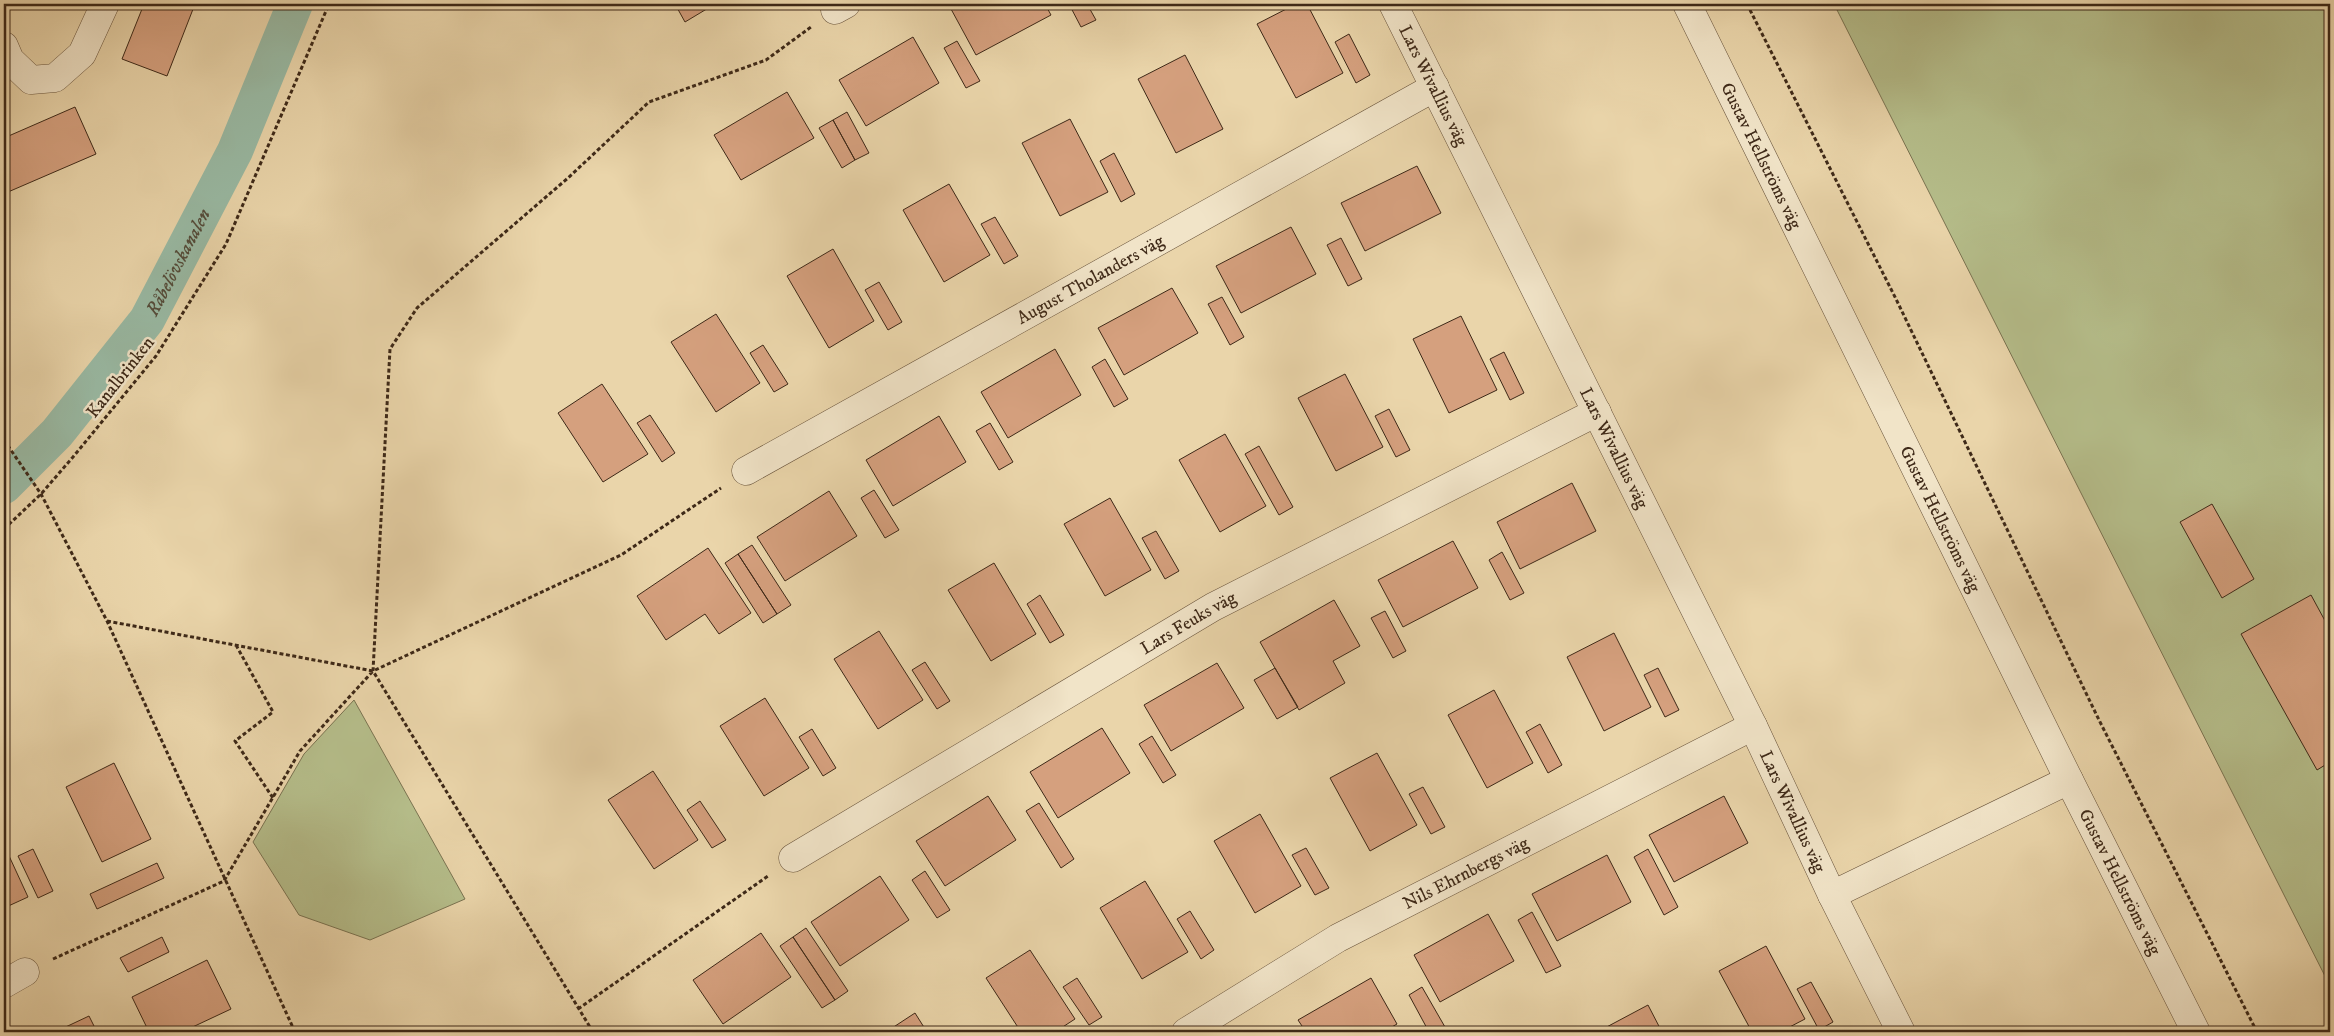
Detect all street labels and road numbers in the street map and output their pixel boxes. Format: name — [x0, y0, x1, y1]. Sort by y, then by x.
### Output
street label: Lars Wivallius väg — [1393, 22, 1472, 150]
street label: Gustav Hellströms väg — [1715, 79, 1806, 233]
street label: August Tholanders väg — [1013, 230, 1168, 330]
street label: Kanalbrinken — [82, 332, 160, 423]
street label: Lars Wivallius väg — [1574, 384, 1653, 513]
street label: Gustav Hellströms väg — [1894, 443, 1985, 597]
street label: Lars Feuks väg — [1137, 587, 1240, 660]
street label: Lars Wivallius väg — [1754, 747, 1830, 877]
street label: Gustav Hellströms väg — [2073, 806, 2166, 959]
street label: Nils Ehrnbergs väg — [1400, 832, 1533, 915]

